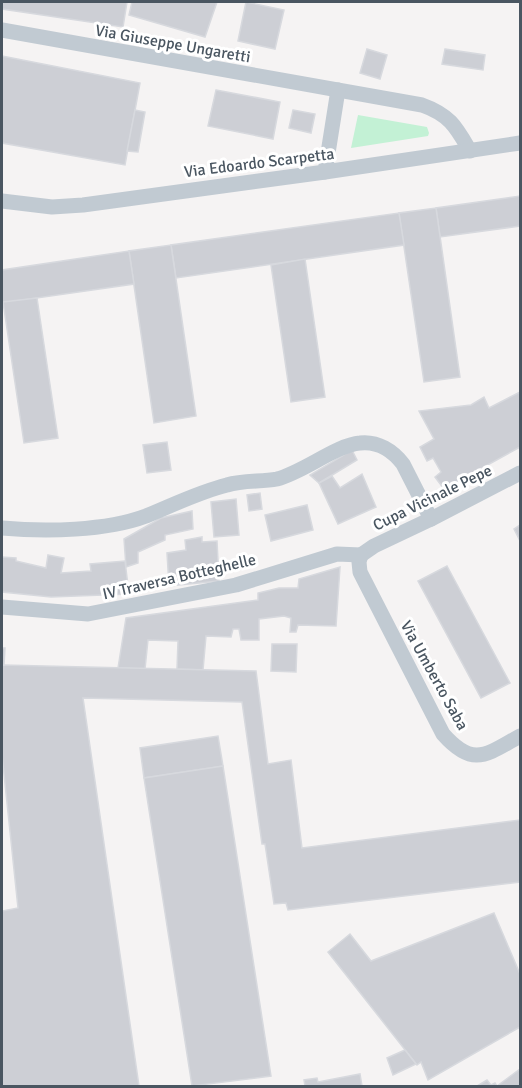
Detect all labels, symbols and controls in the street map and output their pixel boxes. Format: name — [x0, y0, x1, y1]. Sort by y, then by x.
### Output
street label: Via Giuseppe Ungaretti — [94, 20, 252, 67]
street label: Via Edoardo Scarpetta — [183, 144, 335, 182]
street label: Cupa Vicinale Pepe — [370, 460, 495, 535]
street label: IV Traversa Botteghelle — [101, 550, 258, 604]
street label: Via Umberto Saba — [396, 617, 472, 734]

